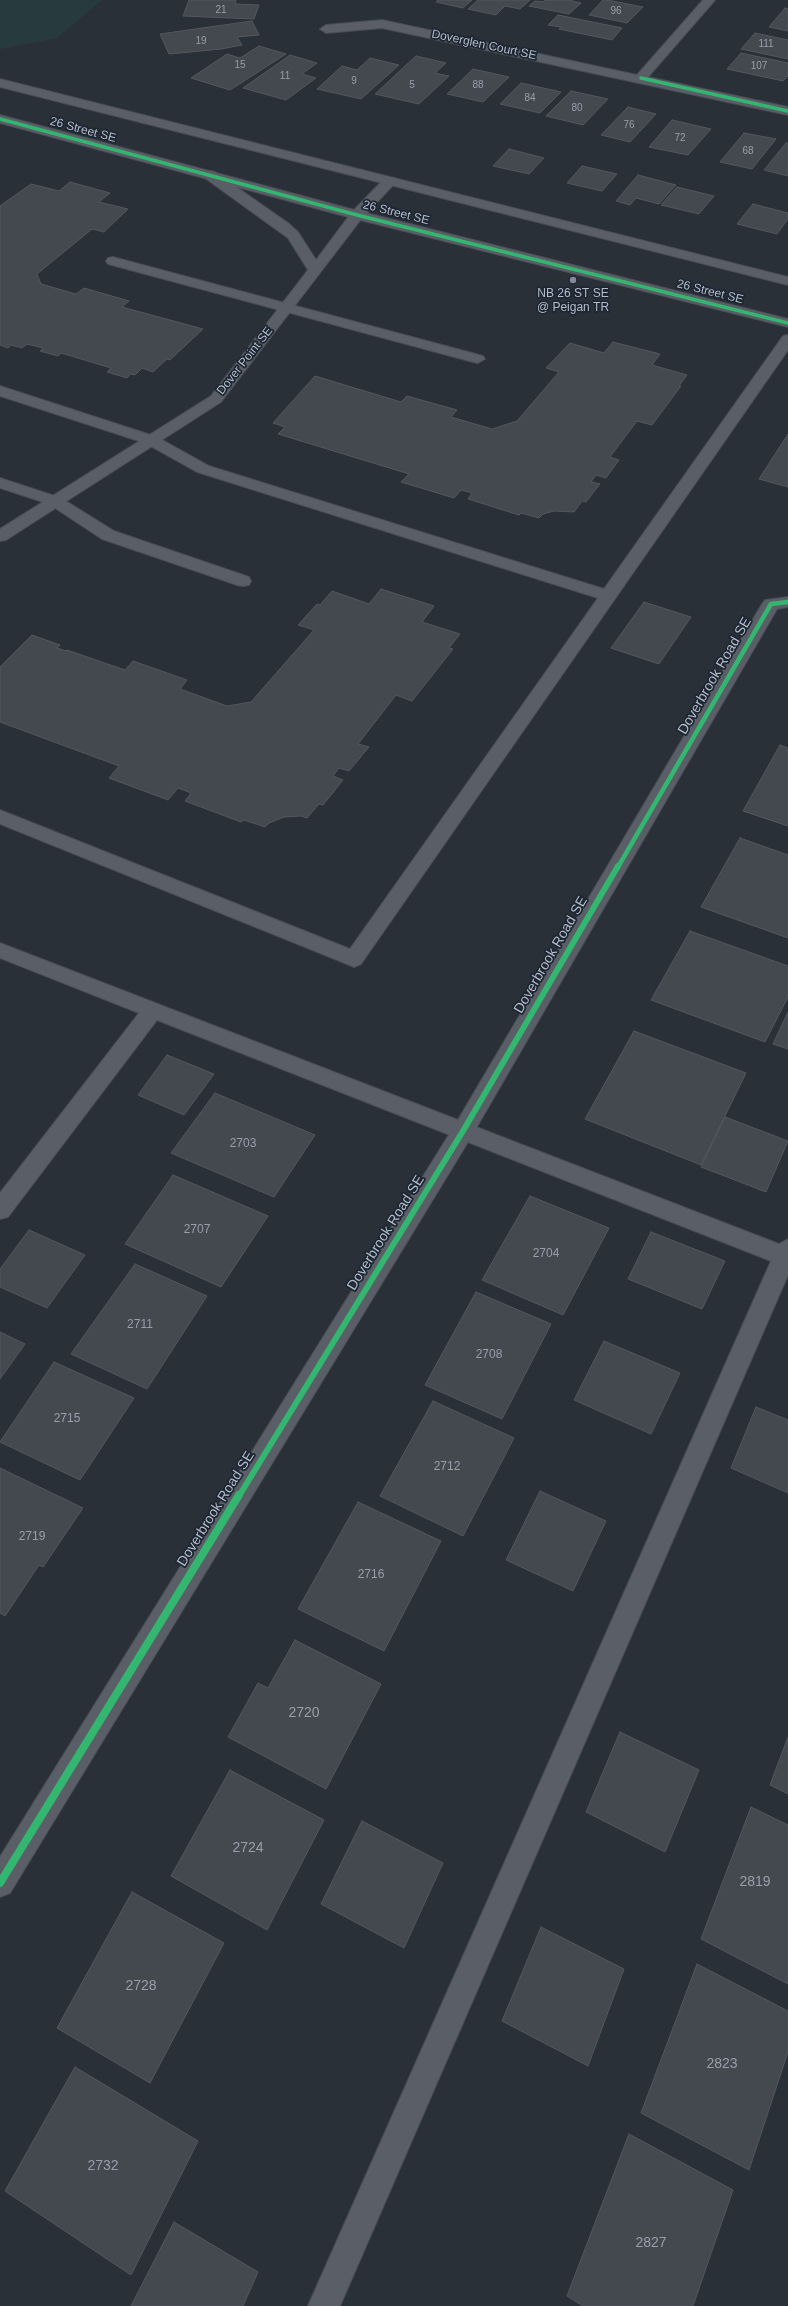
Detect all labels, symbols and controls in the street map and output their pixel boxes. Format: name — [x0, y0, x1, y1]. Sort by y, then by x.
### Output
house number: 21 — [215, 4, 227, 16]
house number: 96 — [610, 5, 622, 17]
street label: Doverglen Court SE — [430, 27, 538, 63]
house number: 19 — [195, 35, 207, 47]
house number: 111 — [758, 38, 774, 50]
house number: 15 — [234, 59, 246, 71]
house number: 107 — [751, 60, 767, 72]
house number: 11 — [280, 70, 290, 82]
house number: 9 — [351, 75, 357, 87]
house number: 5 — [409, 79, 415, 91]
house number: 88 — [472, 79, 484, 91]
house number: 84 — [524, 92, 536, 104]
house number: 80 — [571, 102, 583, 114]
street label: 26 Street SE — [48, 114, 118, 146]
house number: 76 — [623, 119, 635, 131]
house number: 72 — [674, 132, 686, 144]
house number: 68 — [742, 145, 754, 157]
street label: 26 Street SE — [361, 198, 431, 228]
marker: NB 26 ST SE @ Peigan TR — [568, 275, 578, 285]
street label: 26 Street SE — [675, 277, 745, 307]
place label: NB 26 ST SE @ Peigan TR — [537, 287, 609, 315]
street label: Dover Point SE — [214, 324, 276, 398]
street label: Doverbrook Road SE — [675, 615, 755, 737]
street label: Doverbrook Road SE — [511, 894, 591, 1016]
house number: 2703 — [230, 1137, 256, 1151]
street label: Doverbrook Road SE — [344, 1172, 428, 1294]
house number: 2707 — [184, 1223, 210, 1237]
house number: 2704 — [533, 1247, 559, 1261]
house number: 2711 — [127, 1318, 153, 1332]
house number: 2708 — [476, 1348, 502, 1362]
house number: 2715 — [54, 1412, 80, 1426]
street label: Doverbrook Road SE — [174, 1448, 258, 1570]
house number: 2712 — [434, 1460, 460, 1474]
house number: 2719 — [19, 1530, 45, 1544]
house number: 2716 — [358, 1568, 384, 1582]
house number: 2720 — [288, 1705, 320, 1721]
house number: 2724 — [232, 1840, 264, 1856]
house number: 2819 — [739, 1874, 771, 1890]
house number: 2728 — [125, 1978, 157, 1994]
house number: 2823 — [706, 2056, 738, 2072]
house number: 2732 — [87, 2158, 119, 2174]
house number: 2827 — [635, 2235, 667, 2251]

